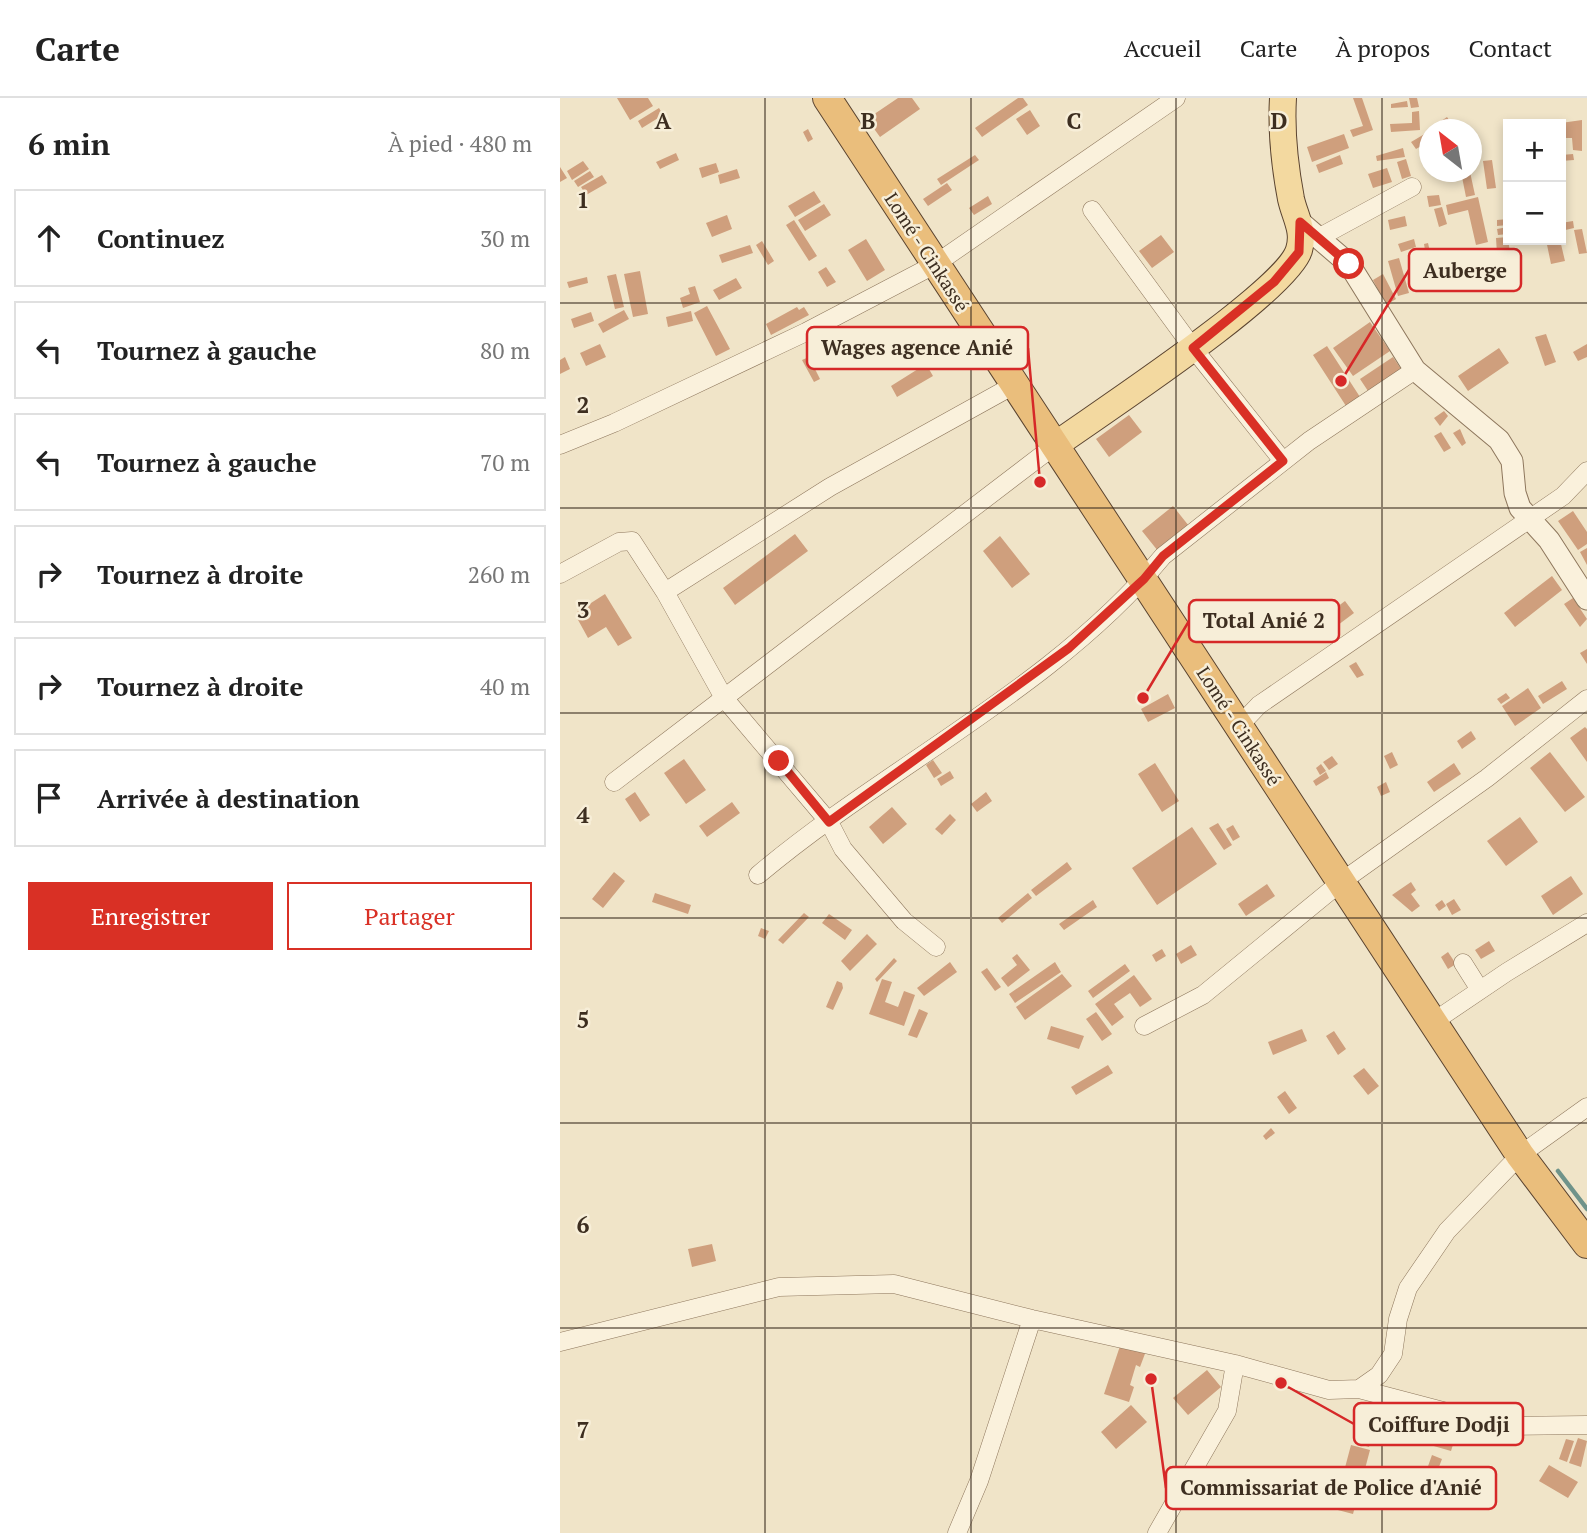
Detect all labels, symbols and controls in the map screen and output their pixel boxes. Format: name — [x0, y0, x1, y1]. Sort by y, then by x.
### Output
text: Carte — [35, 27, 120, 70]
text: Accueil — [1124, 32, 1202, 64]
text: Carte — [1240, 32, 1297, 64]
text: À propos — [1335, 32, 1431, 64]
text: Contact — [1469, 32, 1552, 64]
text: A — [655, 105, 672, 136]
text: B — [861, 105, 876, 136]
text: C — [1067, 105, 1082, 136]
text: D — [1271, 105, 1288, 136]
north arrow — [1419, 119, 1482, 182]
map controls — [1503, 119, 1566, 245]
button: + — [1503, 119, 1566, 182]
text: 6 min — [28, 124, 110, 164]
text: À pied · 480 m — [388, 128, 532, 159]
button: − — [1503, 182, 1566, 245]
text: 1 — [577, 184, 590, 215]
street label: Lomé - Cinkassé — [880, 187, 975, 316]
icon: ahead — [30, 219, 68, 257]
text: Continuez — [97, 221, 225, 255]
text: 30 m — [480, 223, 530, 254]
route start — [1333, 248, 1364, 279]
callout: Auberge — [1409, 249, 1521, 291]
text: Auberge — [1423, 256, 1507, 284]
callout: Wages agence Anié — [807, 327, 1028, 369]
icon: left — [30, 331, 68, 369]
text: Tournez à gauche — [97, 333, 317, 367]
text: Wages agence Anié — [821, 333, 1013, 361]
text: 80 m — [480, 335, 530, 366]
text: 2 — [577, 389, 590, 420]
icon: left — [30, 443, 68, 481]
text: Tournez à gauche — [97, 445, 317, 479]
text: 70 m — [480, 447, 530, 478]
icon: right — [30, 555, 68, 593]
text: Tournez à droite — [97, 557, 303, 591]
text: 260 m — [468, 559, 530, 590]
text: 3 — [577, 594, 590, 625]
callout: Total Anié 2 — [1189, 600, 1339, 642]
text: Total Anié 2 — [1203, 606, 1325, 634]
street label: Lomé - Cinkassé — [1192, 661, 1287, 790]
icon: right — [30, 667, 68, 705]
text: Tournez à droite — [97, 669, 303, 703]
text: 40 m — [480, 671, 530, 702]
route end — [763, 745, 794, 776]
icon: arrive — [30, 779, 68, 817]
text: Arrivée à destination — [97, 781, 360, 815]
text: 4 — [577, 799, 590, 830]
button: Enregistrer — [28, 882, 273, 950]
button: Partager — [287, 882, 532, 950]
text: 5 — [577, 1004, 590, 1035]
text: 6 — [577, 1209, 590, 1240]
callout: Coiffure Dodji — [1354, 1403, 1523, 1445]
text: Coiffure Dodji — [1368, 1410, 1510, 1438]
text: 7 — [577, 1414, 590, 1445]
callout: Commissariat de Police d'Anié — [1166, 1467, 1496, 1509]
text: Commissariat de Police d'Anié — [1180, 1473, 1482, 1501]

